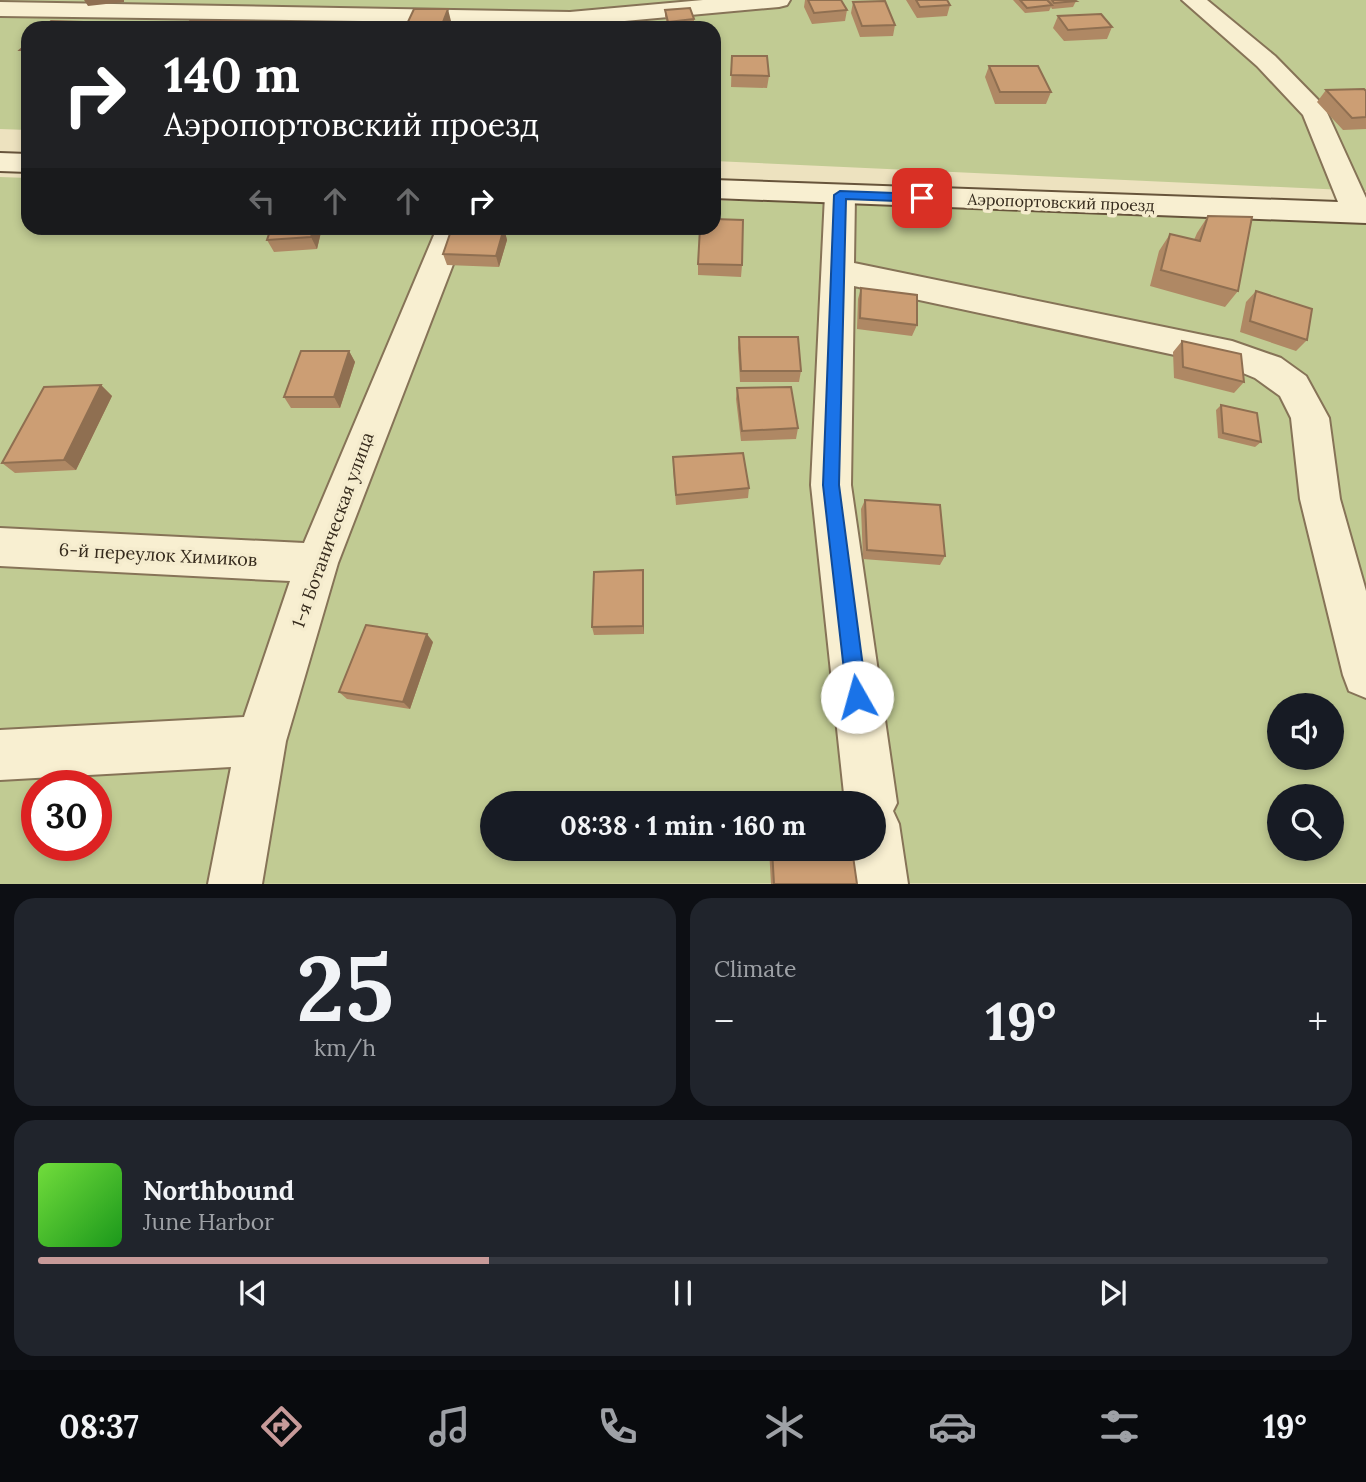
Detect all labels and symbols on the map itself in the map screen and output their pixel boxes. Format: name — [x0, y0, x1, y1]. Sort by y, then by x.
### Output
pin — [892, 168, 952, 228]
street label: Аэропортовский проезд — [966, 189, 1156, 215]
street label: 1-я Ботаническая улица — [286, 429, 379, 631]
street label: 6-й переулок Химиков — [58, 538, 258, 571]
position arrow — [820, 660, 894, 734]
speed limit sign: 30 — [21, 770, 112, 861]

